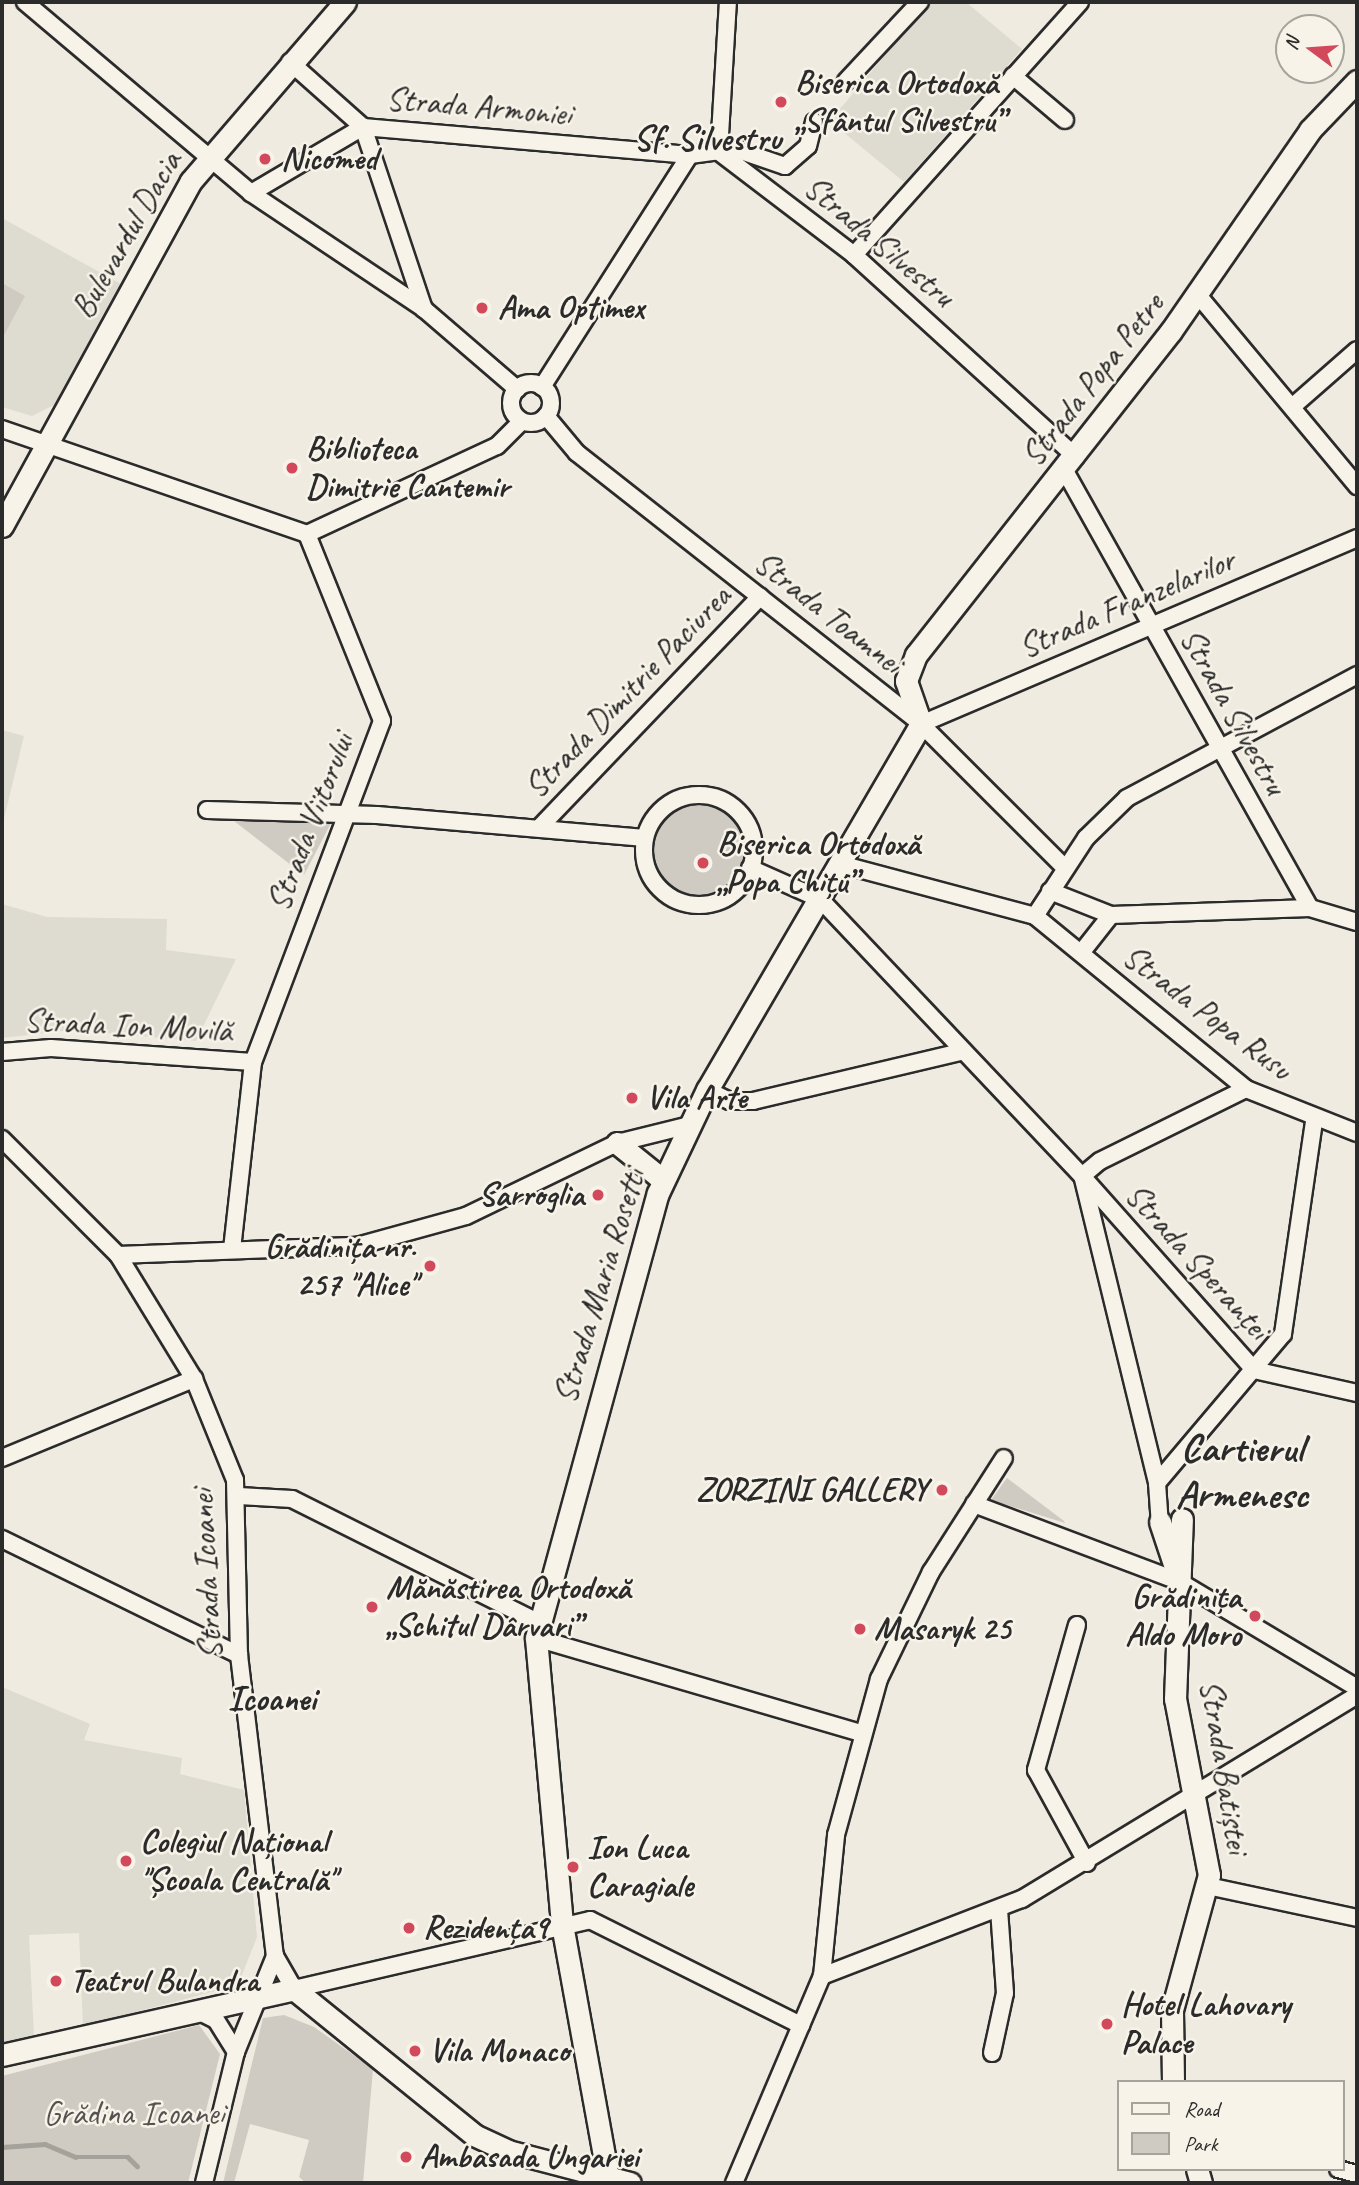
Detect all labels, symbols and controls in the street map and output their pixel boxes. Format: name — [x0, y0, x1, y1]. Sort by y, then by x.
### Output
north arrow — [1275, 14, 1345, 84]
text: N — [1279, 35, 1305, 53]
place label: Biserica Ortodoxă „Sfântul Silvestru” — [795, 63, 1004, 141]
street label: Strada Armoniei — [385, 79, 573, 135]
marker: Biserica Ortodoxă „Sfântul Silvestru” — [773, 94, 789, 110]
district label: Sf. Silvestru — [633, 118, 781, 160]
place label: Nicomed — [281, 139, 377, 179]
street label: Bulevardul Dacia — [63, 145, 191, 325]
marker: Nicomed — [255, 149, 275, 169]
street label: Strada Silvestru — [796, 168, 962, 316]
street label: Strada Popa Petre — [1014, 286, 1172, 474]
place label: Ama Optimex — [498, 288, 644, 328]
marker: Ama Optimex — [472, 298, 492, 318]
place label: Biblioteca Dimitrie Cantemir — [306, 429, 511, 507]
marker: Biblioteca Dimitrie Cantemir — [284, 460, 300, 476]
street label: Strada Franzelarilor — [1013, 541, 1241, 667]
street label: Strada Toamnei — [747, 543, 909, 683]
street label: Strada Dimitrie Paciurea — [516, 577, 740, 807]
street label: Strada Silvestru — [1171, 622, 1295, 802]
street label: Strada Viitorului — [259, 728, 363, 916]
place label: Biserica Ortodoxă „Popa Chițu” — [717, 824, 920, 902]
marker: Biserica Ortodoxă „Popa Chițu” — [695, 855, 711, 871]
street label: Strada Popa Rusu — [1115, 937, 1299, 1089]
street label: Strada Ion Movilă — [23, 1001, 233, 1051]
place label: Vila Arte — [646, 1078, 746, 1118]
marker: Vila Arte — [624, 1090, 640, 1106]
street label: Strada Maria Rosetti — [545, 1163, 655, 1409]
place label: Sarroglia — [478, 1175, 584, 1215]
street label: Strada Speranței — [1117, 1176, 1277, 1348]
marker: Sarroglia — [590, 1187, 606, 1203]
place label: Grădinița nr. 257 "Alice" — [265, 1227, 416, 1305]
marker: Grădinița nr. 257 "Alice" — [422, 1258, 438, 1274]
district label: Cartierul Armenesc — [1176, 1424, 1308, 1518]
place label: ZORZINI GALLERY — [696, 1470, 928, 1510]
marker: ZORZINI GALLERY — [934, 1482, 950, 1498]
street label: Strada Icoanei — [183, 1488, 231, 1660]
place label: Mănăstirea Ortodoxă „Schitul Dârvari” — [386, 1568, 630, 1646]
place label: Grădinița Aldo Moro — [1125, 1577, 1241, 1655]
marker: Mănăstirea Ortodoxă „Schitul Dârvari” — [364, 1599, 380, 1615]
marker: Grădinița Aldo Moro — [1247, 1608, 1263, 1624]
place label: Masaryk 25 — [874, 1609, 1010, 1649]
marker: Masaryk 25 — [852, 1621, 868, 1637]
street label: Strada Batiștei — [1191, 1677, 1257, 1857]
district label: Icoanei — [228, 1678, 316, 1720]
place label: Colegiul Național "Școala Centrală" — [140, 1822, 335, 1900]
place label: Ion Luca Caragiale — [587, 1828, 693, 1906]
marker: Colegiul Național "Școala Centrală" — [118, 1853, 134, 1869]
marker: Ion Luca Caragiale — [565, 1859, 581, 1875]
place label: Rezidența9 — [423, 1908, 548, 1948]
marker: Rezidența9 — [401, 1920, 417, 1936]
place label: Teatrul Bulandra — [70, 1961, 259, 2001]
marker: Teatrul Bulandra — [48, 1973, 64, 1989]
place label: Hotel Lahovary Palace — [1121, 1985, 1292, 2063]
marker: Hotel Lahovary Palace — [1099, 2016, 1115, 2032]
place label: Vila Monaco — [429, 2031, 568, 2071]
marker: Vila Monaco — [407, 2043, 423, 2059]
legend — [1118, 2080, 1345, 2171]
park label: Grădina Icoanei — [45, 2094, 223, 2134]
text: Road — [1184, 2096, 1219, 2122]
text: Park — [1184, 2131, 1217, 2157]
place label: Ambasada Ungariei — [420, 2137, 639, 2177]
marker: Ambasada Ungariei — [398, 2149, 414, 2165]

